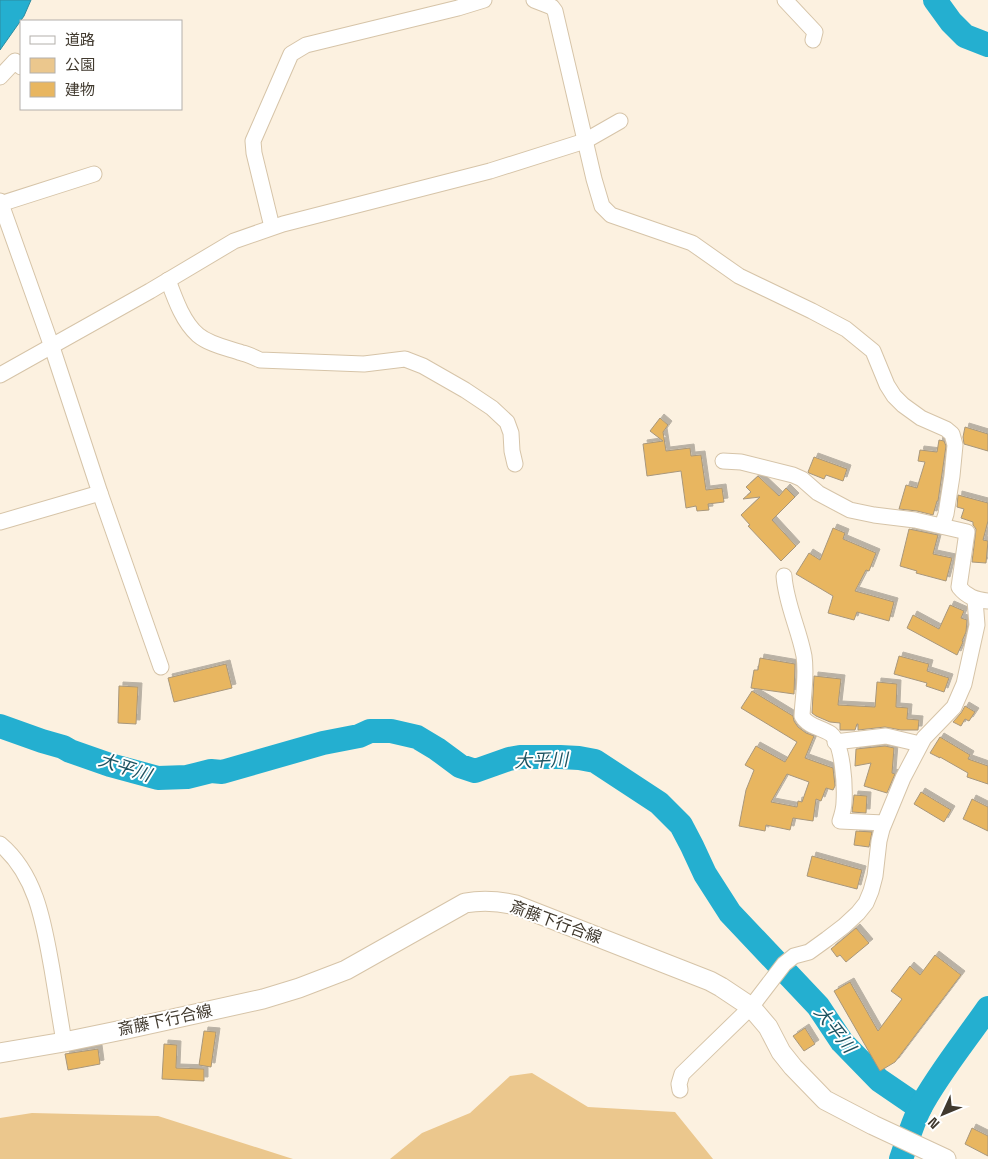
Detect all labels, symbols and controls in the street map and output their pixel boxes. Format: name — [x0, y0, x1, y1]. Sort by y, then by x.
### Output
legend — [20, 20, 182, 110]
text: 道路 — [65, 30, 95, 49]
text: 公園 — [65, 55, 95, 74]
text: 建物 — [65, 80, 95, 99]
water label: 大平川 — [514, 747, 570, 772]
water label: 大平川 — [96, 748, 156, 787]
street label: 斎藤下行合線 — [507, 896, 605, 948]
street label: 斎藤下行合線 — [116, 1000, 214, 1040]
water label: 大平川 — [809, 1001, 862, 1059]
north arrow — [918, 1089, 968, 1139]
text: N — [924, 1113, 943, 1133]

